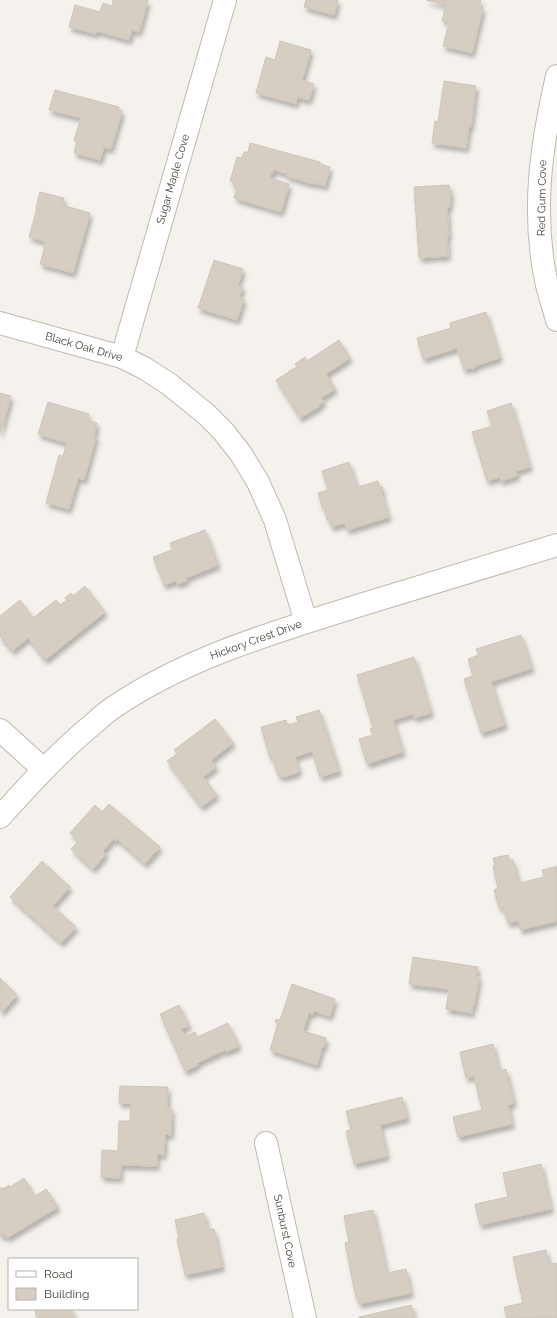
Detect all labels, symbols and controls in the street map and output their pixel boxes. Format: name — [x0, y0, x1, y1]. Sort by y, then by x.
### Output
street label: Sugar Maple Cove — [154, 132, 192, 226]
street label: Red Gum Cove — [535, 159, 549, 236]
street label: Black Oak Drive — [44, 330, 125, 364]
street label: Hickory Crest Drive — [208, 617, 304, 663]
street label: Sunburst Cove — [271, 1193, 299, 1269]
legend — [8, 1258, 138, 1310]
text: Road — [44, 1267, 73, 1281]
text: Building — [44, 1287, 90, 1301]

